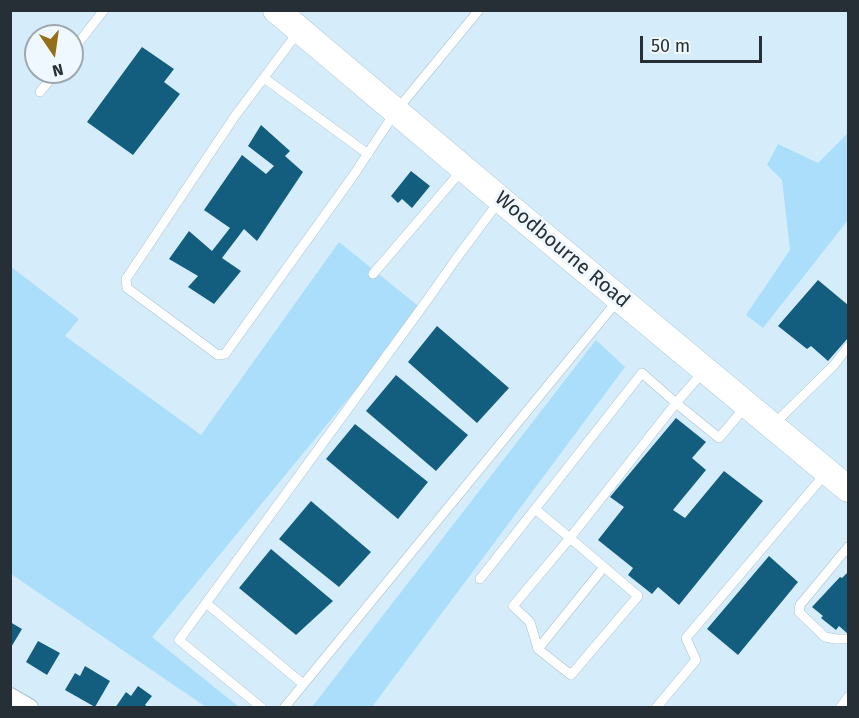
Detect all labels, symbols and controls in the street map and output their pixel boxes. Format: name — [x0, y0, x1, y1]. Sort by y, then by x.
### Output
north arrow — [24, 24, 84, 84]
scale bar — [643, 24, 764, 62]
text: 50 m — [651, 35, 690, 57]
text: N — [50, 60, 65, 81]
street label: Woodbourne Road — [490, 187, 634, 313]

